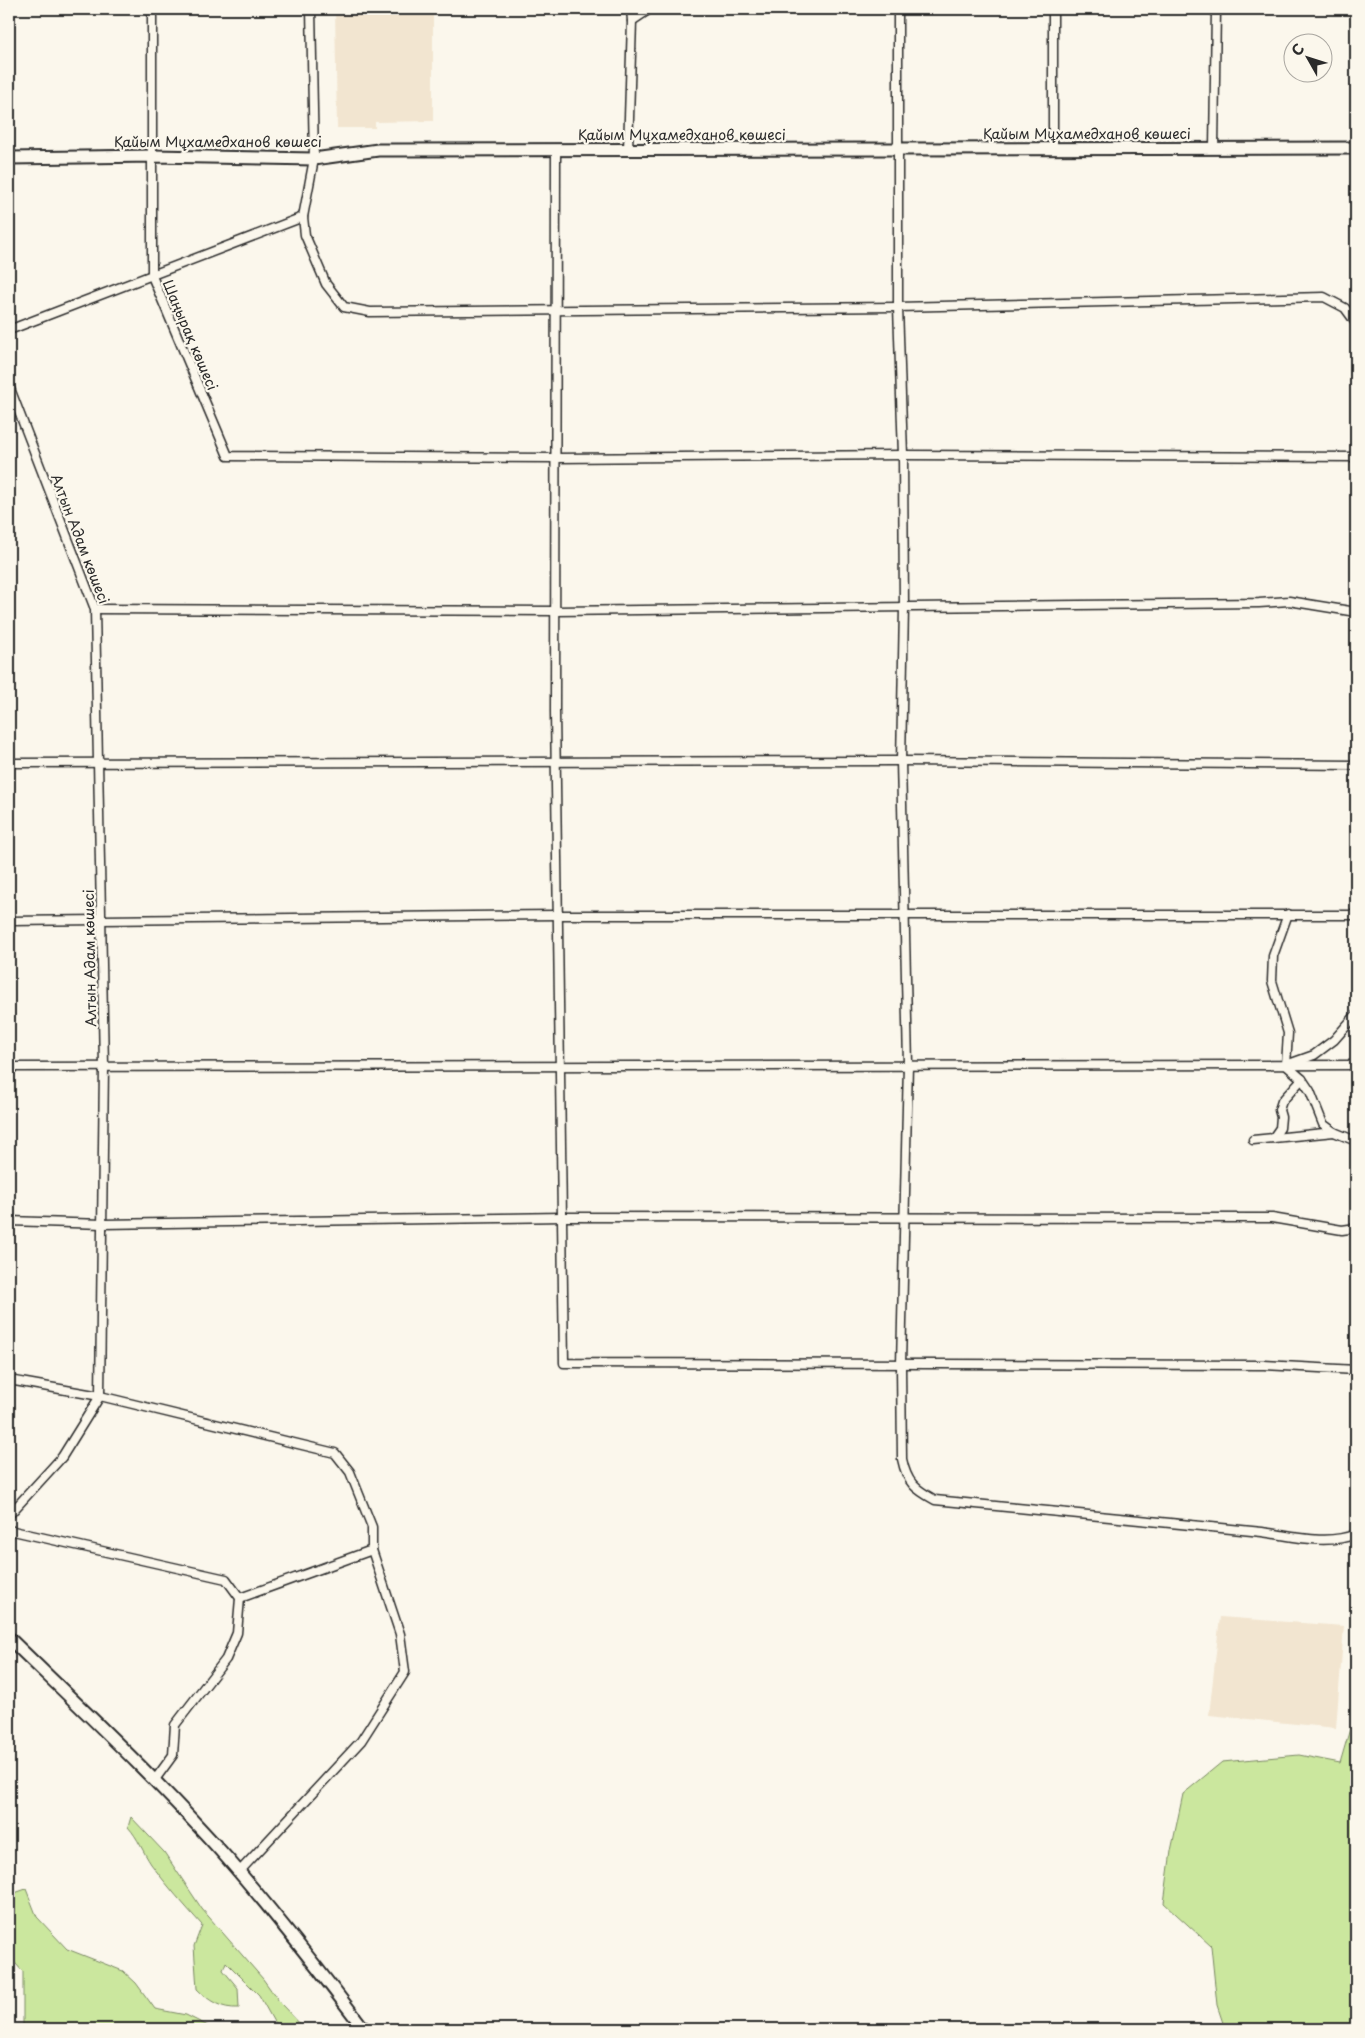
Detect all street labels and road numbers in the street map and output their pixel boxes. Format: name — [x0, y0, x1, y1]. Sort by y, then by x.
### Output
street label: Қайым Мұхамедханов көшесі — [983, 123, 1191, 144]
street label: Қайым Мұхамедханов көшесі — [578, 124, 786, 145]
street label: Қайым Мұхамедханов көшесі — [114, 131, 322, 152]
street label: Шаңырақ көшесі — [158, 276, 223, 393]
street label: Алтын Адам көшесі — [46, 471, 115, 607]
street label: Алтын Адам көшесі — [78, 889, 101, 1027]

